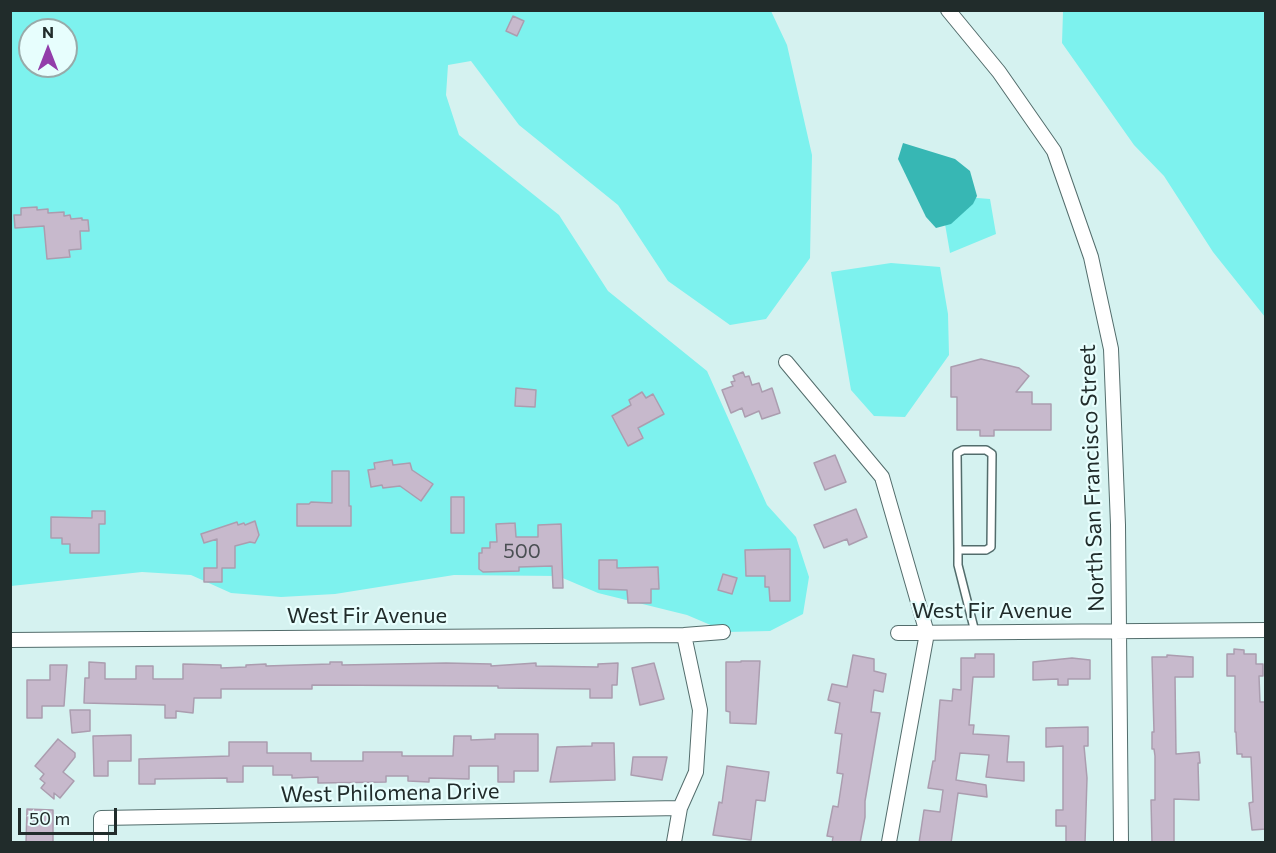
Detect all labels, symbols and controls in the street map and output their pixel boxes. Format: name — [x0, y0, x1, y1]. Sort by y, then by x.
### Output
north arrow — [18, 18, 78, 78]
text: N — [42, 22, 54, 41]
street label: North San Francisco Street — [1074, 344, 1110, 612]
house number: 500 — [503, 539, 541, 563]
street label: West Fir Avenue — [912, 598, 1072, 624]
street label: West Fir Avenue — [287, 603, 447, 629]
street label: West Philomena Drive — [280, 778, 500, 808]
scale bar — [21, 796, 120, 834]
text: 50 m — [29, 807, 70, 829]

